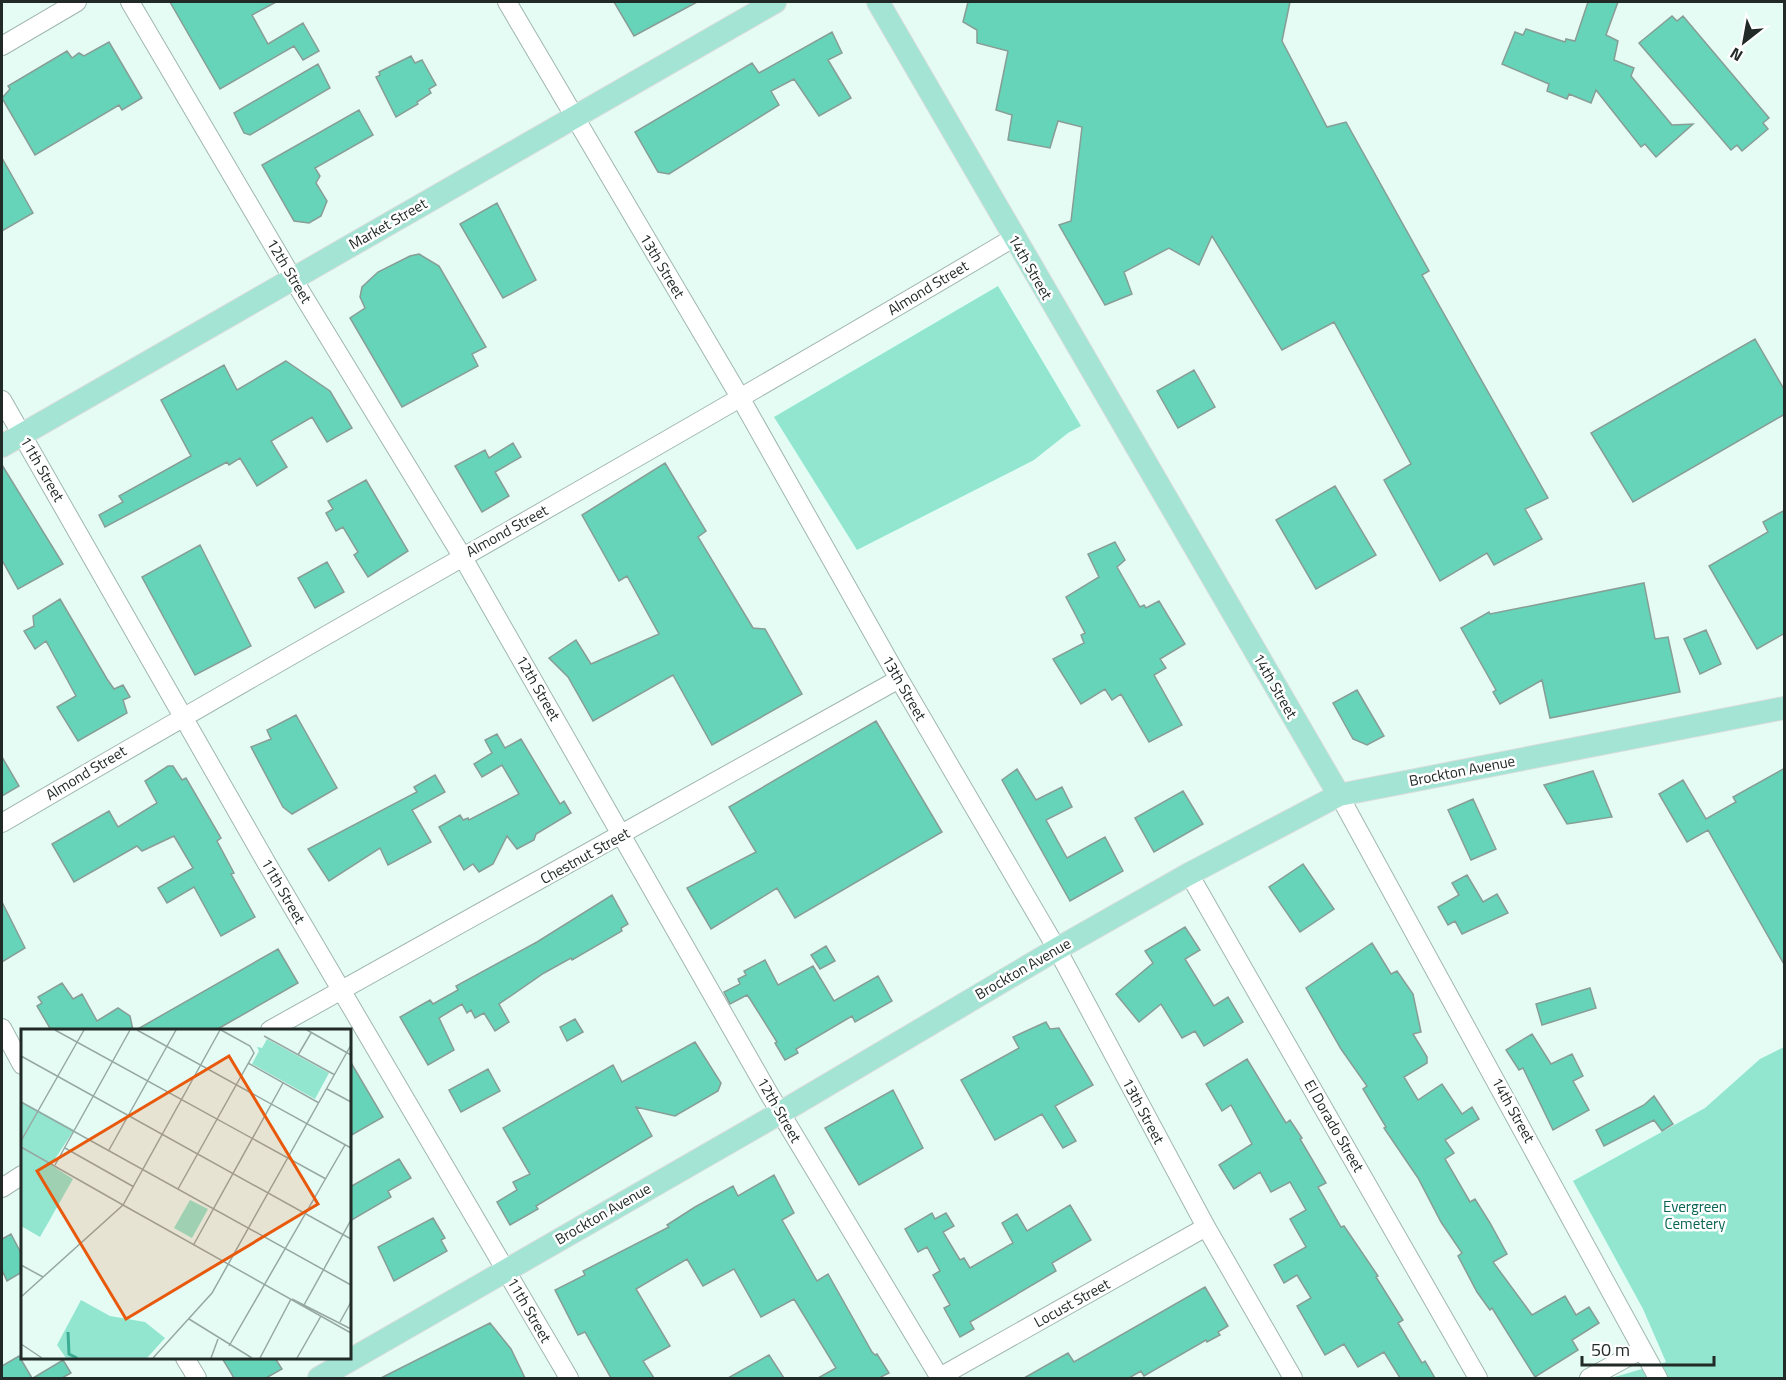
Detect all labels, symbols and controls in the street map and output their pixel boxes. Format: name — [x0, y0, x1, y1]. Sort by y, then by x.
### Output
north arrow — [1714, 12, 1774, 72]
text: N — [1725, 42, 1747, 68]
street label: Market Street — [344, 191, 432, 255]
street label: 13th Street — [634, 229, 691, 303]
street label: 14th Street — [1002, 230, 1059, 304]
street label: 12th Street — [261, 234, 318, 308]
street label: Almond Street — [883, 254, 973, 321]
street label: 11th Street — [14, 432, 71, 506]
street label: Almond Street — [461, 498, 553, 563]
street label: 14th Street — [1247, 649, 1304, 723]
street label: 12th Street — [510, 651, 567, 725]
street label: 13th Street — [876, 651, 933, 725]
street label: Almond Street — [41, 739, 131, 806]
street label: Brockton Avenue — [1407, 749, 1517, 792]
street label: Chestnut Street — [536, 821, 634, 890]
street label: 11th Street — [255, 854, 312, 928]
street label: Brockton Avenue — [970, 932, 1075, 1005]
inset map — [21, 1029, 351, 1359]
street label: 12th Street — [751, 1073, 808, 1147]
street label: 14th Street — [1486, 1073, 1541, 1148]
street label: 13th Street — [1116, 1074, 1171, 1149]
street label: El Dorado Street — [1299, 1075, 1371, 1177]
street label: Brockton Avenue — [550, 1177, 655, 1250]
park label: Evergreen Cemetery — [1663, 1195, 1727, 1235]
street label: Locust Street — [1030, 1272, 1115, 1333]
street label: 11th Street — [501, 1273, 558, 1347]
scale bar — [1582, 1329, 1714, 1367]
text: 50 m — [1591, 1336, 1630, 1363]

